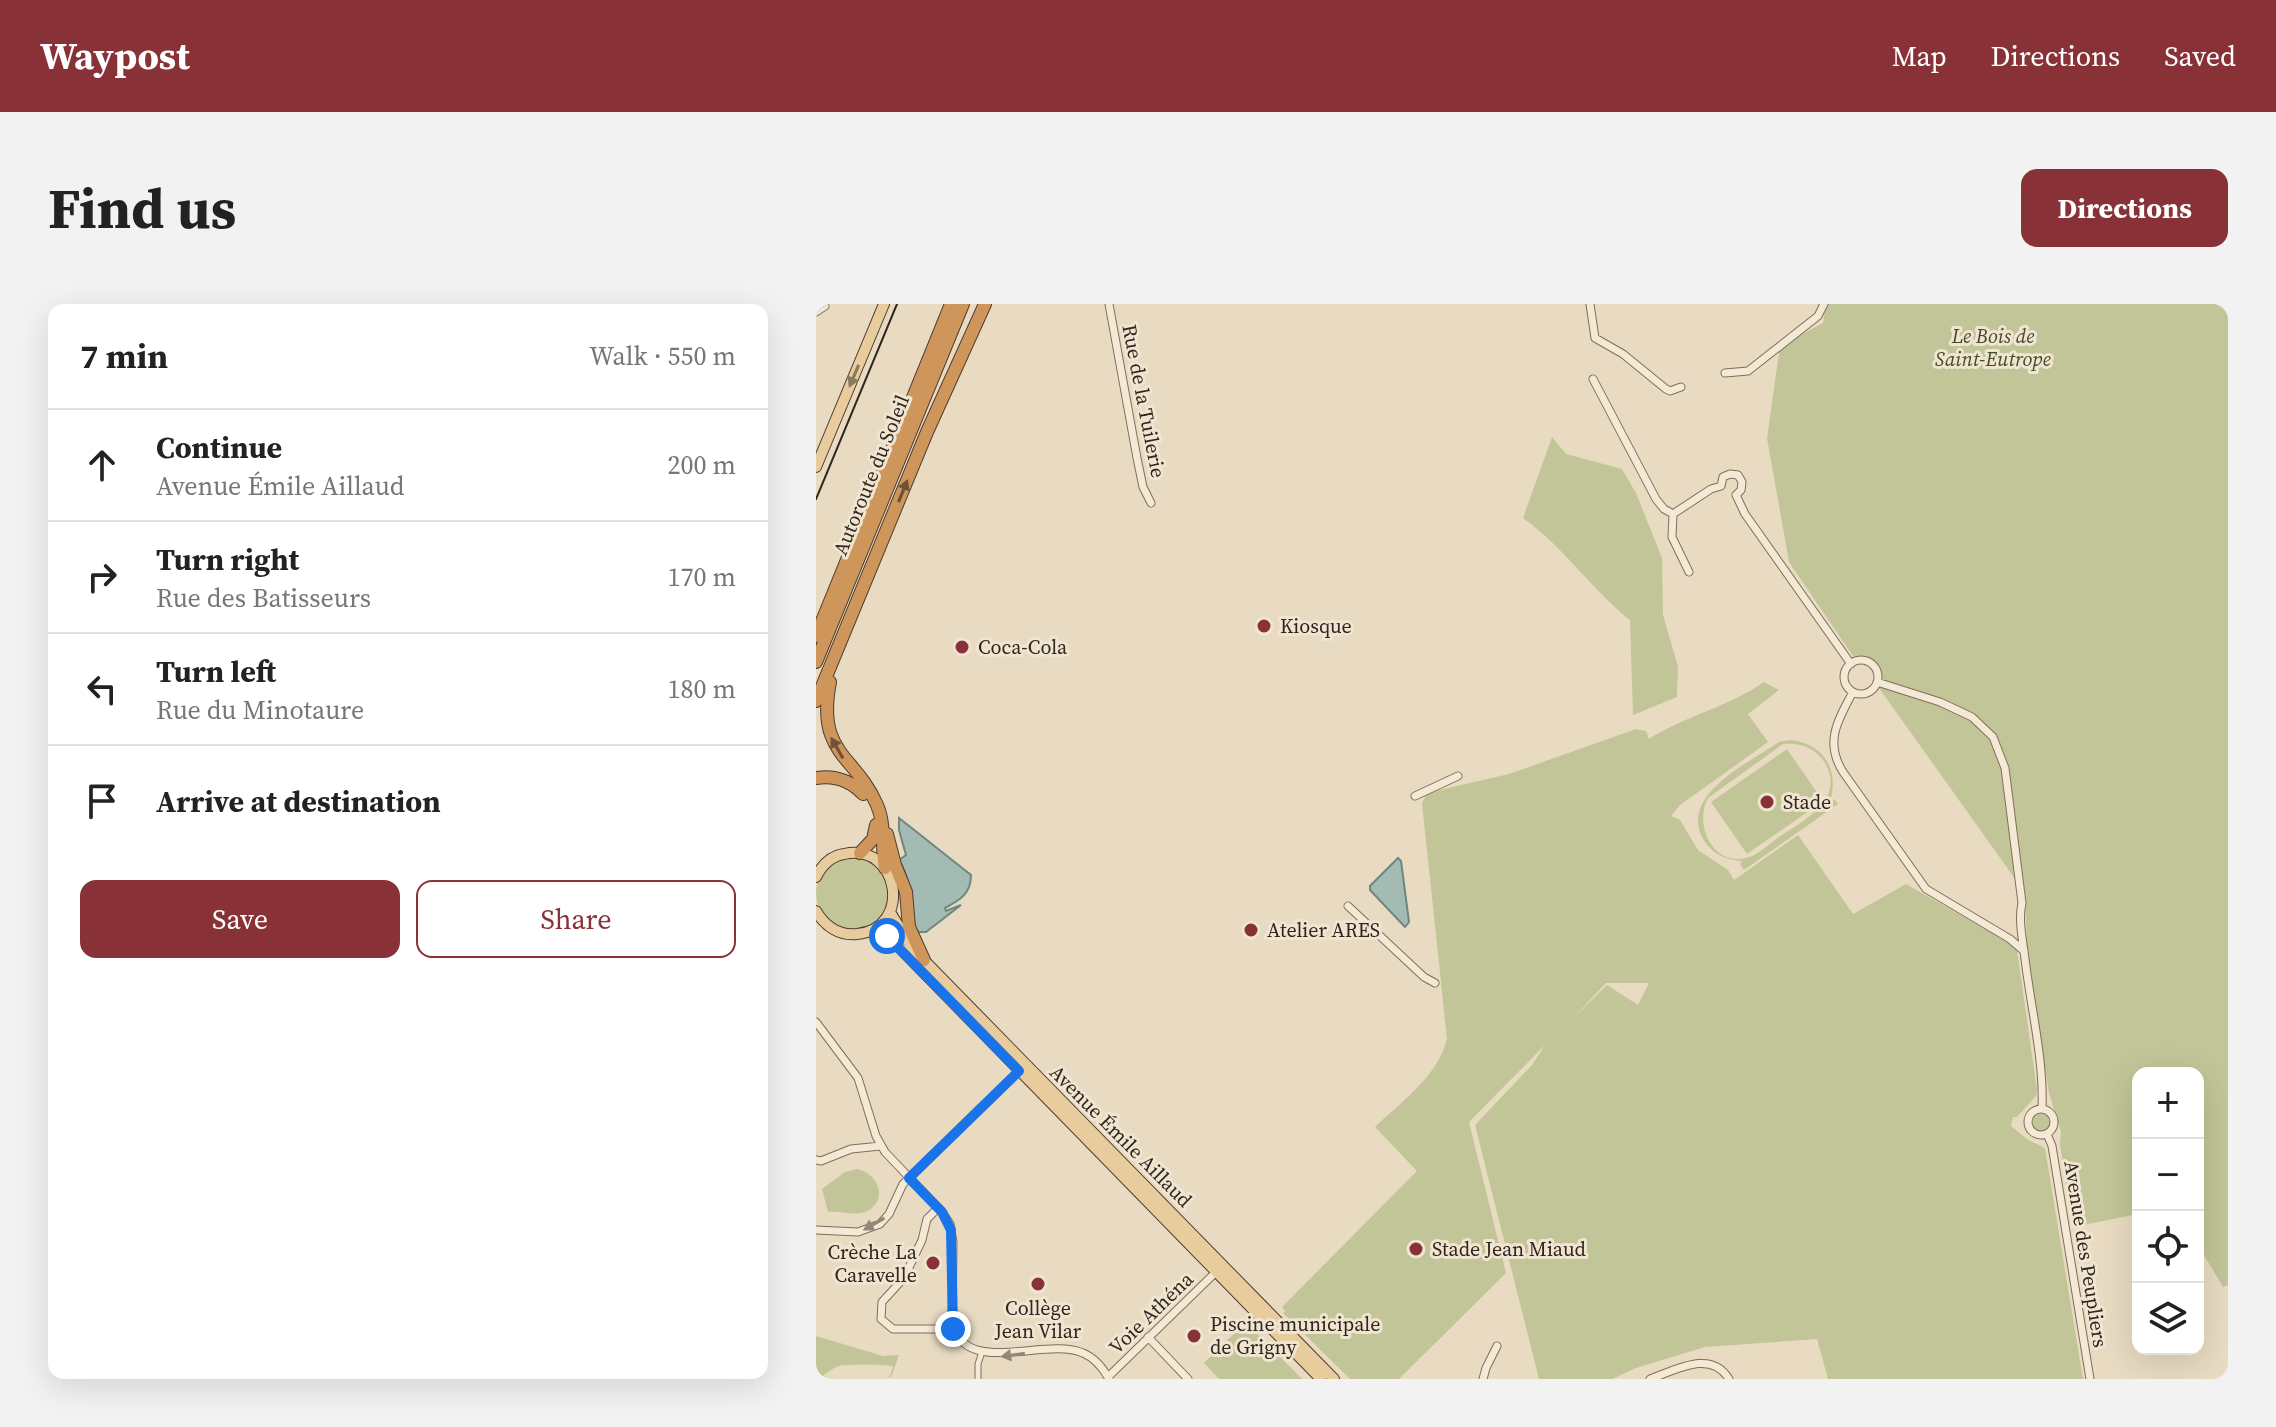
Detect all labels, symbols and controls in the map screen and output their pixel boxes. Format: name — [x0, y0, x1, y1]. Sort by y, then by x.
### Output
text: Waypost — [40, 30, 190, 82]
text: Map — [1892, 37, 1947, 75]
text: Directions — [1991, 37, 2120, 75]
text: Saved — [2164, 37, 2236, 75]
button: Directions — [2021, 169, 2228, 247]
text: Find us — [48, 170, 236, 247]
street label: Rue de la Tuilerie — [1115, 322, 1173, 480]
park label: Le Bois de Saint-Eutrope — [1935, 322, 2051, 373]
text: 7 min — [80, 333, 168, 379]
text: Walk · 550 m — [589, 338, 736, 374]
one-way arrow — [848, 364, 861, 388]
street label: Autoroute du Soleil — [826, 391, 916, 559]
text: Continue — [156, 427, 282, 468]
icon: ahead — [80, 443, 124, 487]
text: 200 m — [668, 447, 736, 483]
text: Avenue Émile Aillaud — [156, 468, 404, 504]
one-way arrow — [897, 479, 910, 503]
text: Turn right — [156, 539, 299, 580]
icon: right — [80, 555, 124, 599]
text: 170 m — [668, 559, 736, 595]
text: Rue des Batisseurs — [156, 580, 371, 616]
place label: Kiosque — [1280, 612, 1352, 640]
marker: Kiosque — [1255, 617, 1273, 635]
place label: Coca-Cola — [978, 633, 1068, 661]
marker: Coca-Cola — [953, 638, 971, 656]
text: Turn left — [156, 651, 276, 692]
icon: left — [80, 667, 124, 711]
text: 180 m — [668, 671, 736, 707]
text: Rue du Minotaure — [156, 692, 364, 728]
one-way arrow — [830, 737, 844, 759]
icon: arrive — [80, 779, 124, 823]
text: Arrive at destination — [156, 781, 441, 822]
place label: Stade — [1783, 788, 1831, 816]
marker: Stade — [1758, 793, 1776, 811]
button: Save — [80, 880, 400, 958]
button: Share — [416, 880, 736, 958]
place label: Atelier ARES — [1267, 916, 1380, 944]
route start — [869, 918, 905, 954]
marker: Atelier ARES — [1242, 921, 1260, 939]
street label: Avenue Émile Aillaud — [1044, 1059, 1199, 1214]
map controls — [2132, 1067, 2204, 1355]
button: + — [2132, 1067, 2204, 1139]
button: − — [2132, 1139, 2204, 1211]
street label: Avenue des Peupliers — [2057, 1159, 2115, 1349]
button: locate — [2132, 1211, 2204, 1283]
one-way arrow — [863, 1217, 885, 1231]
place label: Stade Jean Miaud — [1432, 1235, 1586, 1263]
place label: Crèche La Caravelle — [827, 1238, 918, 1289]
marker: Stade Jean Miaud — [1407, 1240, 1425, 1258]
marker: Crèche La Caravelle — [924, 1254, 942, 1272]
street label: Voie Athéna — [1103, 1265, 1200, 1361]
marker: Collège Jean Vilar — [1029, 1275, 1047, 1293]
button: layers — [2132, 1283, 2204, 1355]
place label: Collège Jean Vilar — [994, 1294, 1082, 1345]
place label: Piscine municipale de Grigny — [1210, 1310, 1381, 1361]
route end — [935, 1311, 971, 1347]
marker: Piscine municipale de Grigny — [1185, 1327, 1203, 1345]
one-way arrow — [1000, 1348, 1025, 1361]

